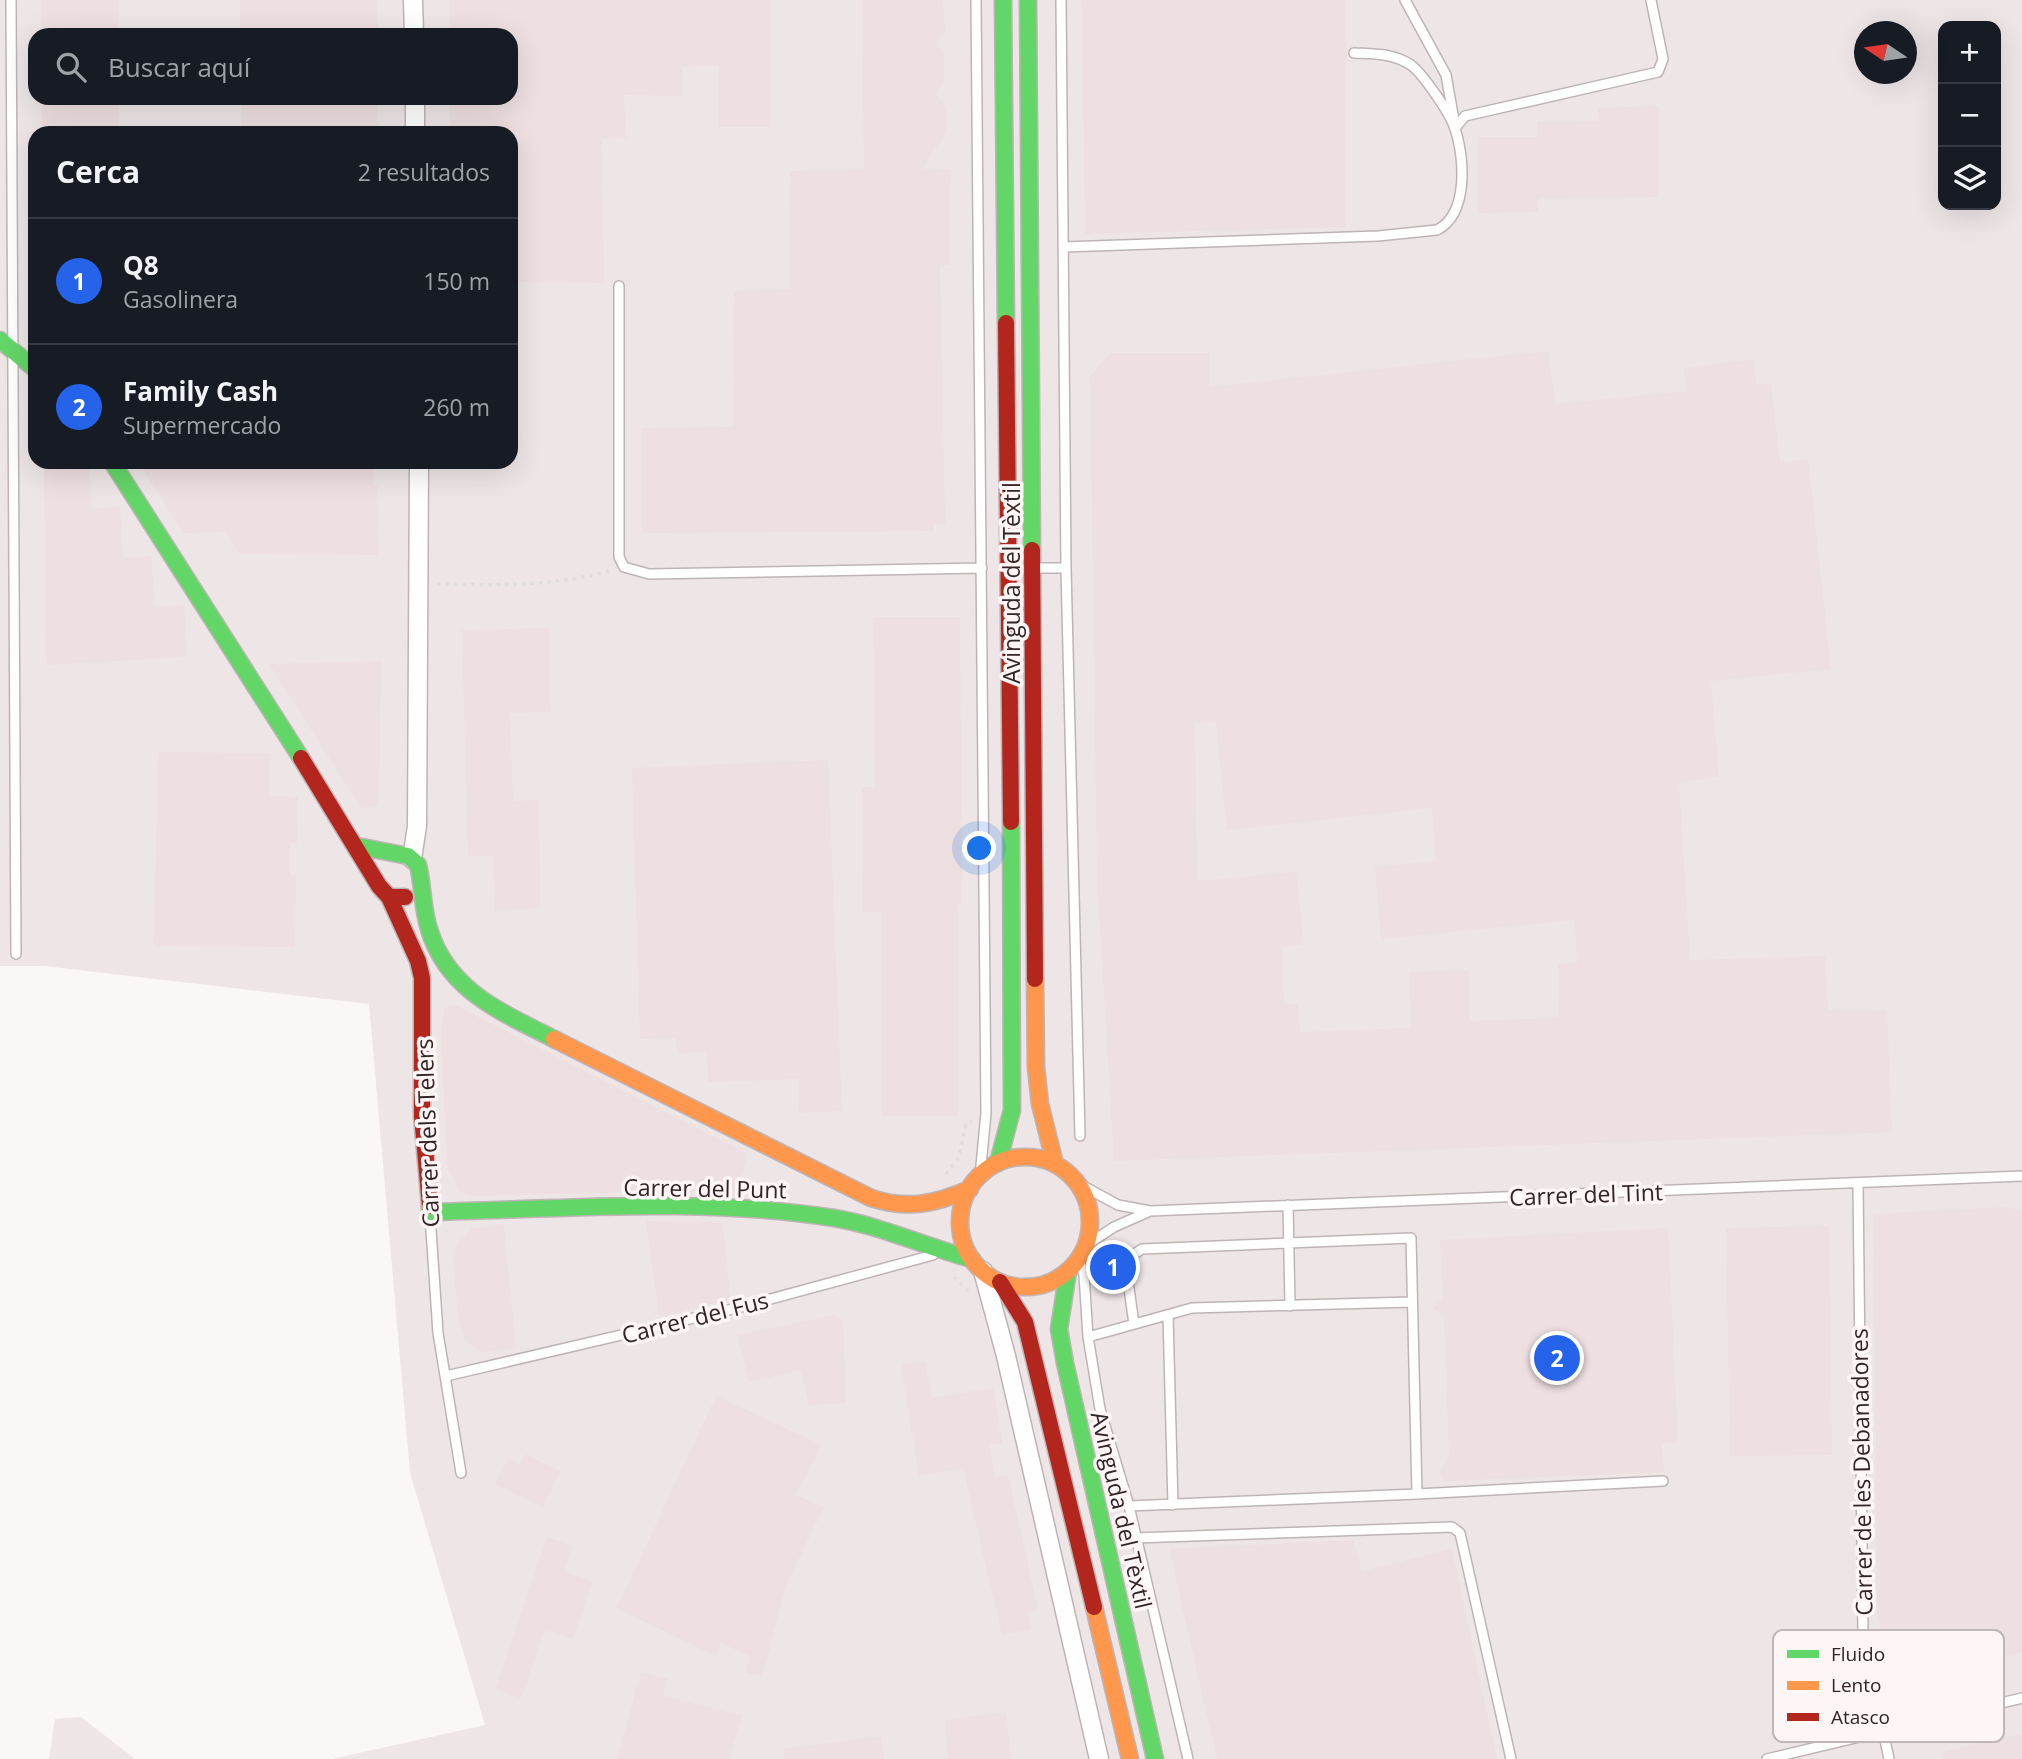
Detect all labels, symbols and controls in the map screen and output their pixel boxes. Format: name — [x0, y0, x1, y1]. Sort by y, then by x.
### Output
north arrow — [1854, 21, 1917, 84]
map controls — [1938, 21, 2001, 210]
button: + — [1938, 21, 2001, 84]
search box — [28, 28, 518, 105]
icon: search — [52, 48, 90, 86]
text: Buscar aquí — [108, 49, 250, 85]
button: − — [1938, 84, 2001, 147]
button: layers — [1938, 147, 2001, 210]
text: Cerca — [56, 151, 140, 192]
text: 2 resultados — [358, 156, 490, 188]
text: Q8 — [123, 247, 159, 283]
text: 1 — [72, 265, 86, 297]
text: 150 m — [423, 265, 490, 297]
text: Gasolinera — [123, 283, 238, 315]
text: Family Cash — [123, 373, 278, 409]
text: 2 — [72, 391, 86, 423]
text: 260 m — [423, 391, 490, 423]
text: Supermercado — [123, 409, 281, 441]
street label: Avinguda del Tèxtil — [995, 482, 1027, 684]
your location — [962, 831, 996, 865]
street label: Carrer dels Telers — [408, 1038, 446, 1228]
street label: Carrer del Punt — [623, 1171, 787, 1205]
street label: Carrer del Tint — [1509, 1175, 1663, 1213]
pin: 1 — [1090, 1241, 1136, 1293]
street label: Carrer del Fus — [618, 1283, 772, 1351]
street label: Carrer de les Debanadores — [1842, 1328, 1880, 1616]
pin: 2 — [1534, 1332, 1580, 1384]
street label: Avinguda del Tèxtil — [1084, 1408, 1160, 1612]
legend — [1773, 1630, 2004, 1742]
text: Fluido — [1831, 1641, 1885, 1667]
text: Lento — [1831, 1672, 1881, 1698]
text: Atasco — [1831, 1704, 1890, 1730]

